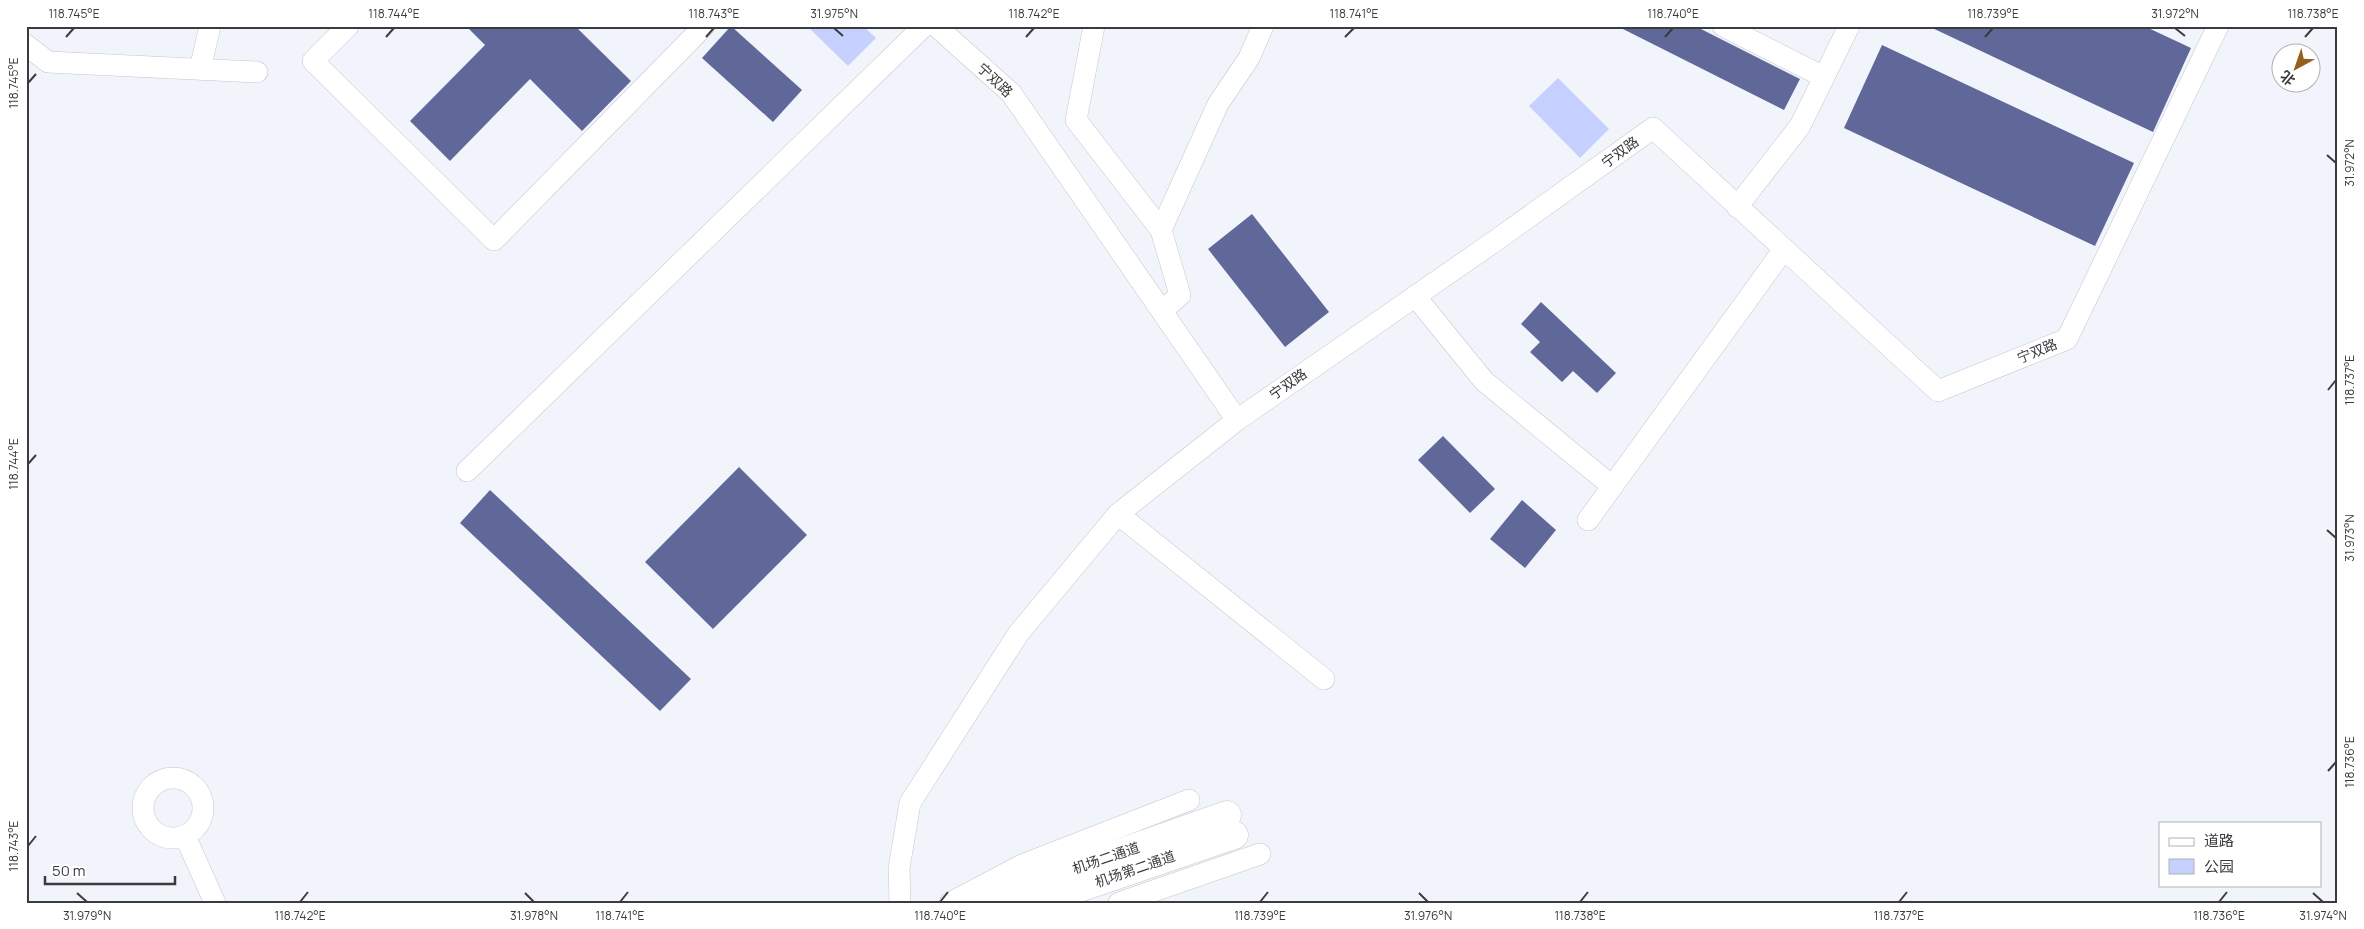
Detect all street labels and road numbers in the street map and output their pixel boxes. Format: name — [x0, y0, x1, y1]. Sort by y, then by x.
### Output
street label: 宁双路 — [974, 58, 1017, 101]
street label: 宁双路 — [1597, 132, 1642, 172]
street label: 宁双路 — [2014, 334, 2060, 367]
street label: 宁双路 — [1265, 364, 1310, 403]
street label: 机场二通道 — [1070, 837, 1142, 878]
street label: 机场第二通道 — [1092, 846, 1178, 891]

